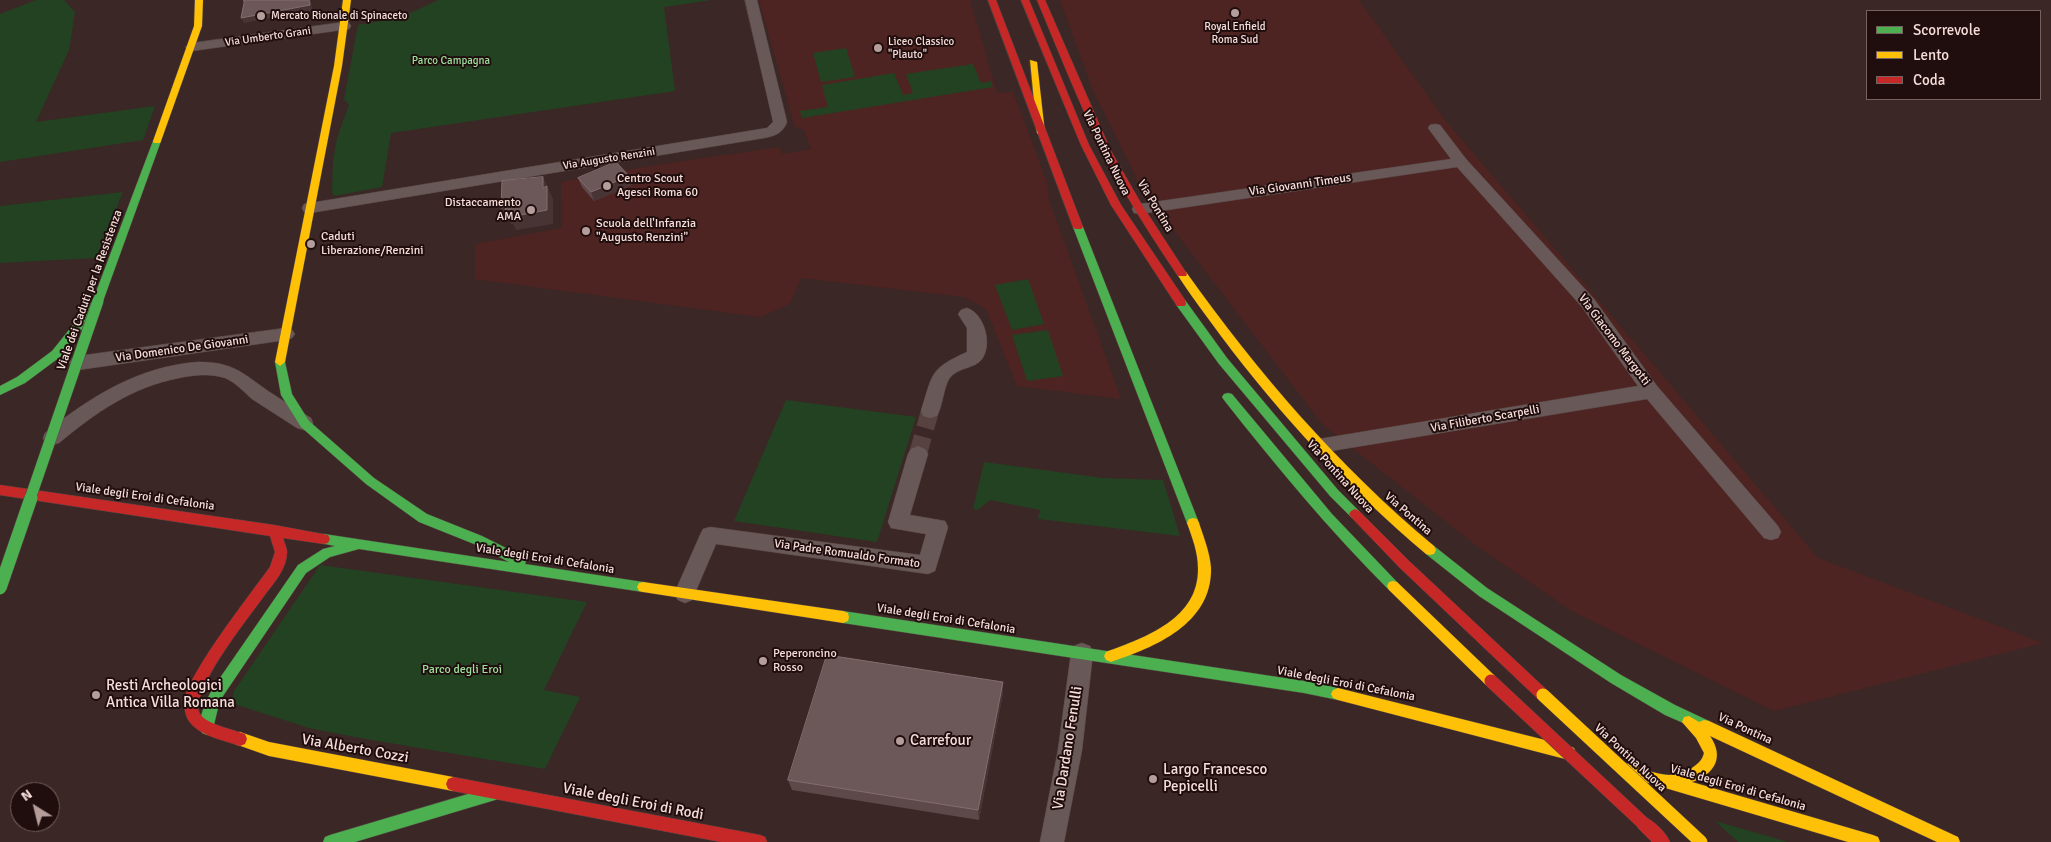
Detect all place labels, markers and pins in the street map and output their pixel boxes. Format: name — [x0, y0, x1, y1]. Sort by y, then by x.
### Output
marker: Royal Enfield Roma Sud — [1229, 7, 1241, 19]
place label: Mercato Rionale di Spinaceto — [271, 9, 407, 23]
marker: Mercato Rionale di Spinaceto — [255, 10, 267, 22]
place label: Royal Enfield Roma Sud — [1204, 20, 1266, 46]
place label: Liceo Classico "Plauto" — [888, 35, 954, 61]
marker: Liceo Classico "Plauto" — [872, 42, 884, 54]
place label: Centro Scout Agesci Roma 60 — [617, 172, 698, 200]
marker: Centro Scout Agesci Roma 60 — [601, 180, 613, 192]
place label: Distaccamento AMA — [445, 196, 521, 224]
marker: Distaccamento AMA — [525, 204, 537, 216]
place label: Scuola dell'Infanzia "Augusto Renzini" — [596, 217, 696, 245]
marker: Scuola dell'Infanzia "Augusto Renzini" — [580, 225, 592, 237]
place label: Caduti Liberazione/Renzini — [321, 230, 424, 258]
marker: Caduti Liberazione/Renzini — [305, 238, 317, 250]
place label: Peperoncino Rosso — [773, 647, 837, 675]
marker: Peperoncino Rosso — [757, 655, 769, 667]
place label: Resti Archeologici Antica Villa Romana — [106, 677, 235, 712]
marker: Resti Archeologici Antica Villa Romana — [90, 689, 102, 701]
place label: Carrefour — [910, 732, 971, 750]
marker: Carrefour — [894, 735, 906, 747]
place label: Largo Francesco Pepicelli — [1163, 761, 1267, 796]
marker: Largo Francesco Pepicelli — [1147, 773, 1159, 785]

